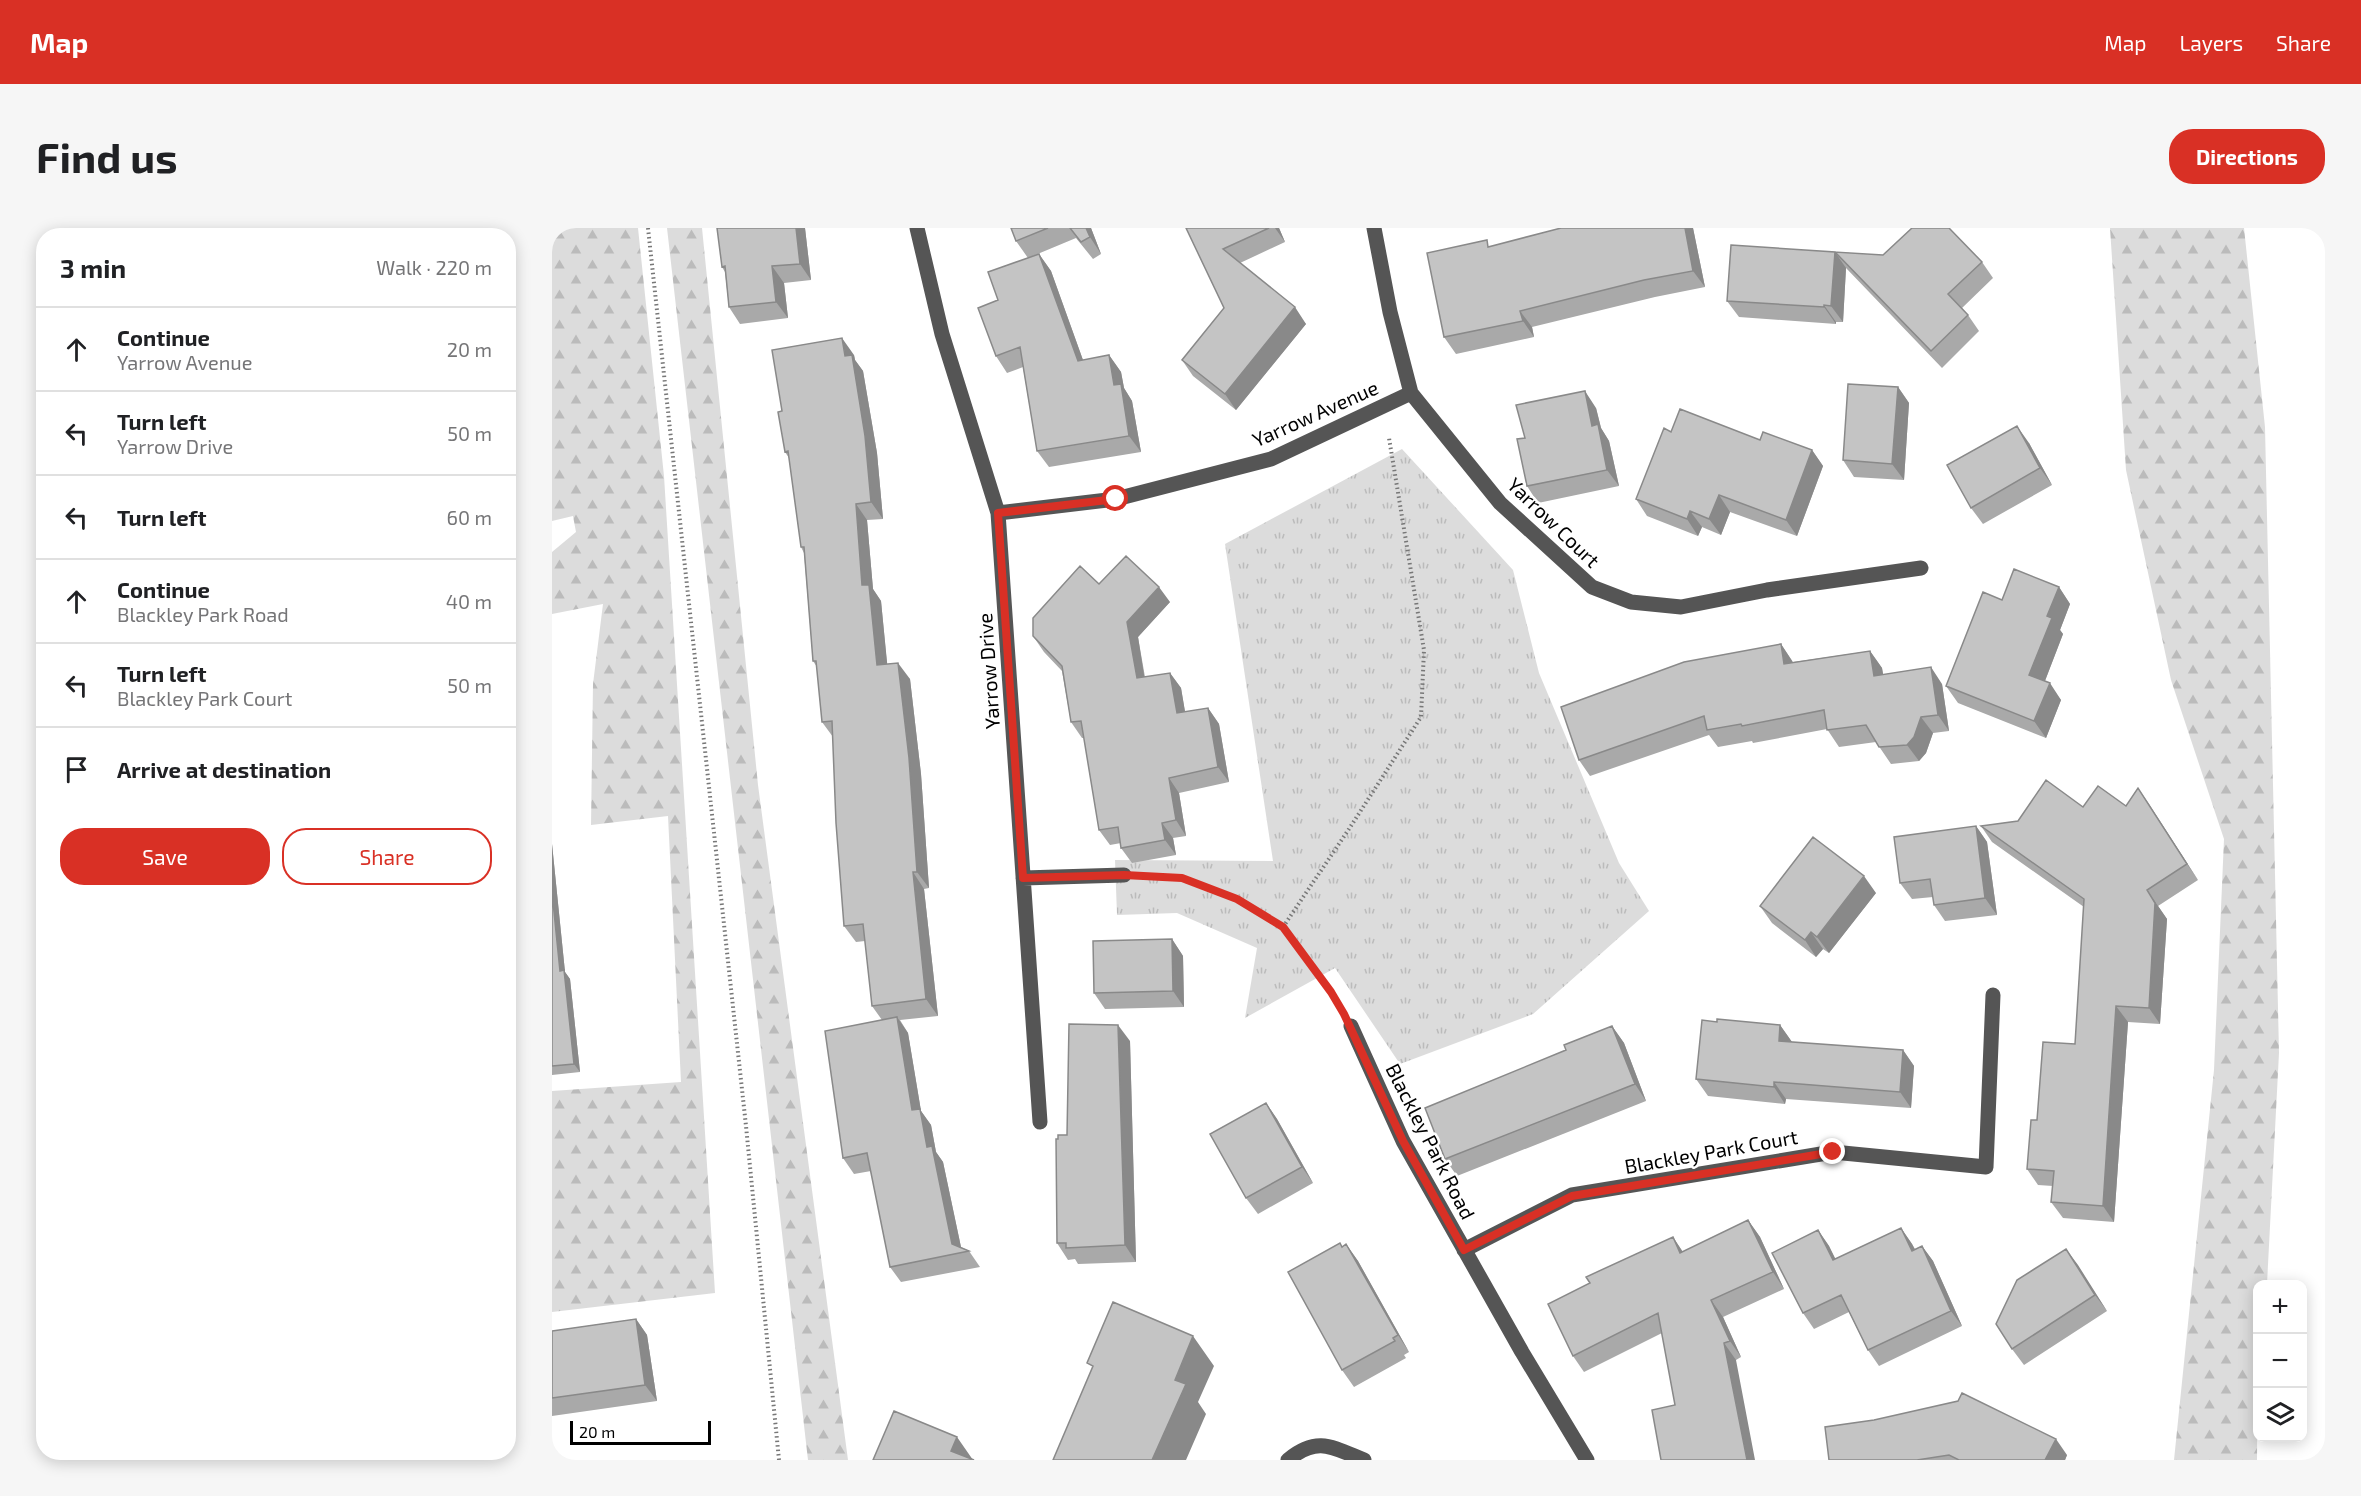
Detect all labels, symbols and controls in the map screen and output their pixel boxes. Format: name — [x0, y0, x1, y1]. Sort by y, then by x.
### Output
text: Map — [30, 25, 88, 59]
text: Map — [2104, 30, 2146, 55]
text: Layers — [2179, 30, 2243, 55]
text: Share — [2276, 30, 2331, 55]
button: Directions — [2169, 129, 2325, 184]
text: Find us — [36, 131, 178, 181]
text: 3 min — [60, 252, 126, 283]
text: Walk · 220 m — [376, 255, 492, 279]
text: Continue — [117, 324, 210, 350]
icon: ahead — [60, 333, 93, 366]
text: 20 m — [447, 337, 492, 361]
text: Yarrow Avenue — [117, 350, 252, 374]
street label: Yarrow Avenue — [1248, 375, 1382, 451]
text: Turn left — [117, 408, 206, 434]
icon: left — [60, 417, 93, 450]
text: 50 m — [447, 421, 492, 445]
text: Yarrow Drive — [117, 434, 233, 458]
street label: Yarrow Court — [1503, 472, 1605, 572]
route start — [1102, 485, 1128, 511]
icon: left — [60, 501, 93, 534]
text: Turn left — [117, 504, 206, 530]
text: 60 m — [447, 505, 492, 529]
text: Continue — [117, 576, 210, 602]
icon: ahead — [60, 585, 93, 618]
text: 40 m — [446, 589, 492, 613]
text: Blackley Park Road — [117, 602, 289, 626]
street label: Yarrow Drive — [972, 612, 1004, 730]
text: Turn left — [117, 660, 206, 686]
icon: left — [60, 669, 93, 702]
text: 50 m — [447, 673, 492, 697]
text: Blackley Park Court — [117, 686, 292, 710]
icon: arrive — [60, 753, 93, 786]
text: Arrive at destination — [117, 756, 331, 782]
button: Save — [60, 828, 270, 885]
button: Share — [282, 828, 492, 885]
street label: Blackley Park Road — [1381, 1059, 1481, 1223]
street label: Blackley Park Court — [1623, 1124, 1800, 1178]
route end — [1819, 1138, 1845, 1164]
map controls — [2253, 1280, 2307, 1442]
button: + — [2253, 1280, 2307, 1334]
button: − — [2253, 1334, 2307, 1388]
button: layers — [2253, 1388, 2307, 1442]
scale bar — [570, 1418, 711, 1446]
text: 20 m — [579, 1422, 615, 1441]

